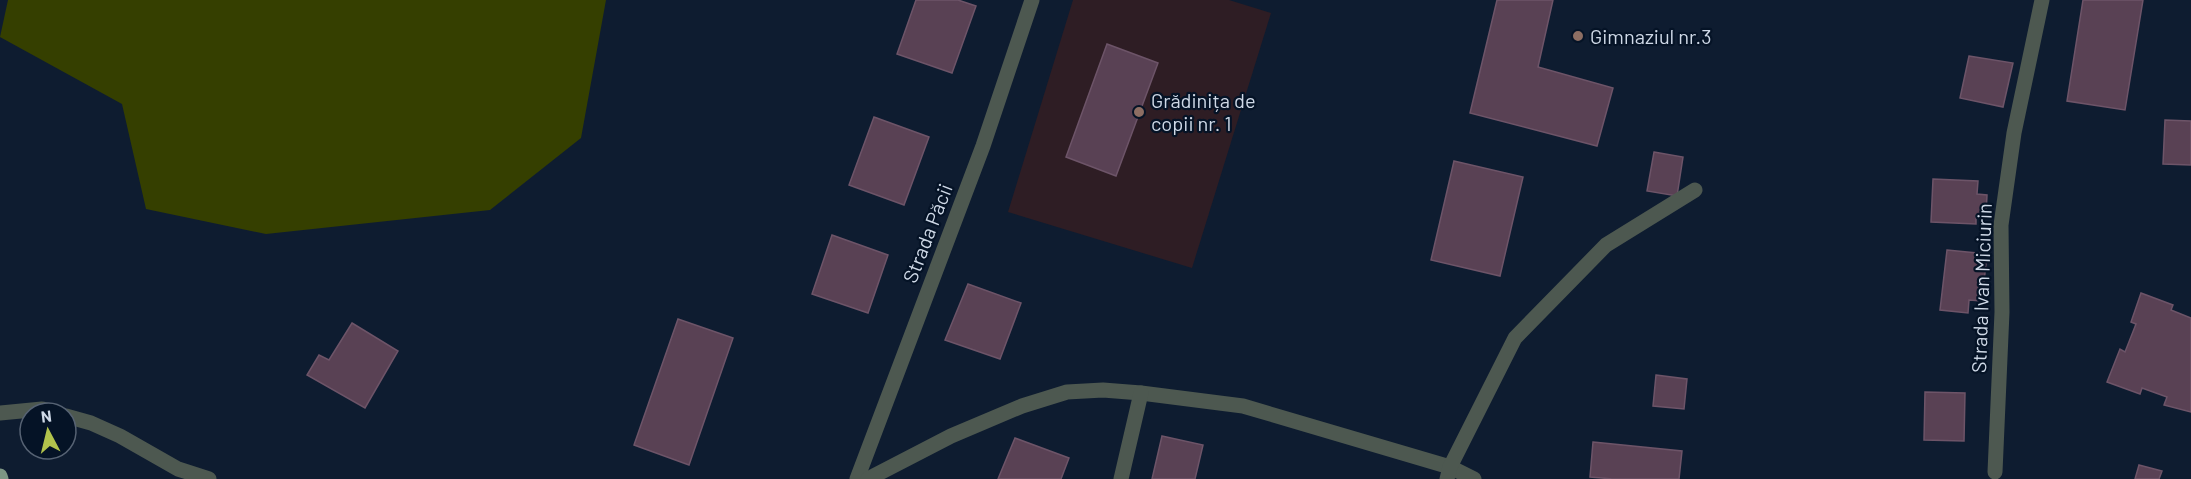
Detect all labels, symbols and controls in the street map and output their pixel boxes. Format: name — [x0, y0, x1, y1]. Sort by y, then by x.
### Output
place label: Gimnaziul nr.3 — [1590, 24, 1711, 48]
marker: Gimnaziul nr.3 — [1571, 29, 1585, 43]
place label: Grădinița de copii nr. 1 — [1151, 88, 1256, 135]
marker: Grădinița de copii nr. 1 — [1132, 105, 1146, 119]
street label: Strada Păcii — [897, 180, 957, 286]
street label: Strada Ivan Miciurin — [1966, 203, 1996, 373]
north arrow — [18, 401, 78, 461]
text: N — [40, 406, 53, 426]

